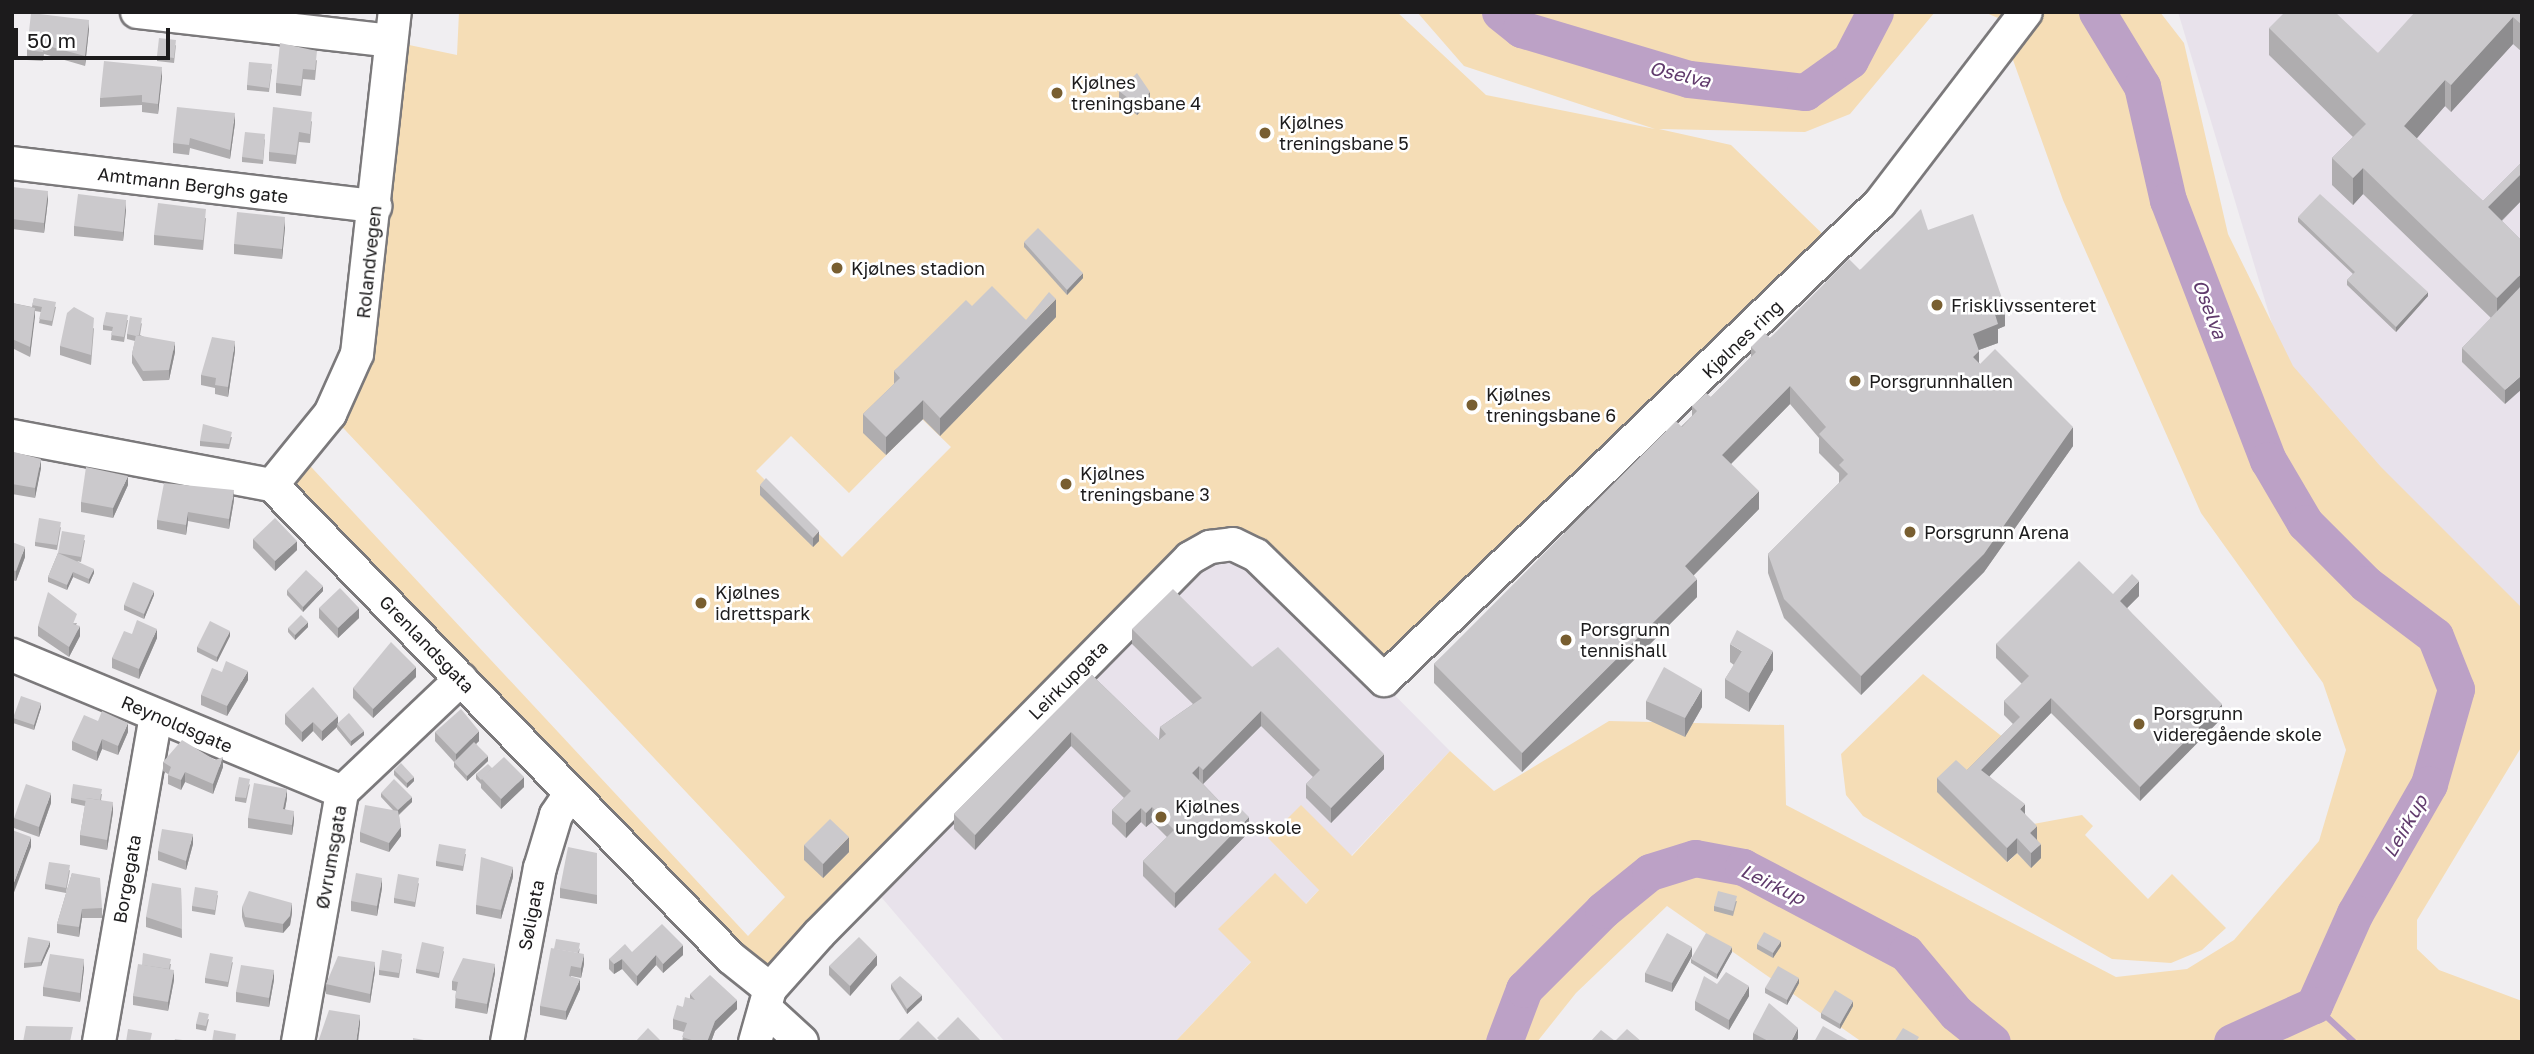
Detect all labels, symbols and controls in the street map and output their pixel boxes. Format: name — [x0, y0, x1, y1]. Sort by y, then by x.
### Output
scale bar — [18, 14, 173, 58]
text: 50 m — [27, 27, 76, 53]
water label: Oselva — [1647, 56, 1713, 92]
place label: Kjølnes treningsbane 4 — [1071, 72, 1201, 114]
marker: Kjølnes treningsbane 4 — [1049, 85, 1065, 101]
place label: Kjølnes treningsbane 5 — [1279, 112, 1409, 154]
marker: Kjølnes treningsbane 5 — [1257, 125, 1273, 141]
street label: Amtmann Berghs gate — [96, 163, 290, 207]
street label: Rolandvegen — [352, 204, 386, 320]
place label: Kjølnes stadion — [851, 257, 985, 279]
marker: Kjølnes stadion — [829, 260, 845, 276]
water label: Oselva — [2188, 276, 2232, 342]
place label: Frisklivssenteret — [1951, 294, 2096, 316]
street label: Kjølnes ring — [1697, 295, 1787, 383]
marker: Frisklivssenteret — [1929, 297, 1945, 313]
place label: Porsgrunnhallen — [1869, 370, 2013, 392]
marker: Porsgrunnhallen — [1847, 373, 1863, 389]
place label: Kjølnes treningsbane 6 — [1486, 384, 1616, 426]
marker: Kjølnes treningsbane 6 — [1464, 397, 1480, 413]
place label: Kjølnes treningsbane 3 — [1080, 463, 1210, 505]
marker: Kjølnes treningsbane 3 — [1058, 476, 1074, 492]
place label: Porsgrunn Arena — [1924, 521, 2069, 543]
marker: Porsgrunn Arena — [1902, 524, 1918, 540]
place label: Kjølnes idrettspark — [715, 582, 810, 624]
street label: Grenlandsgata — [375, 591, 479, 697]
marker: Kjølnes idrettspark — [693, 595, 709, 611]
place label: Porsgrunn tennishall — [1580, 619, 1670, 662]
marker: Porsgrunn tennishall — [1558, 632, 1574, 648]
street label: Leirkupgata — [1024, 636, 1112, 724]
street label: Reynoldsgate — [118, 691, 236, 757]
place label: Porsgrunn videregående skole — [2153, 703, 2322, 746]
marker: Porsgrunn videregående skole — [2131, 716, 2147, 732]
water label: Leirkup — [2378, 791, 2432, 861]
place label: Kjølnes ungdomsskole — [1175, 796, 1302, 838]
street label: Øvrumsgata — [311, 803, 351, 911]
marker: Kjølnes ungdomsskole — [1153, 809, 1169, 825]
street label: Borgegata — [109, 833, 145, 925]
water label: Leirkup — [1737, 859, 1809, 909]
street label: Søligata — [514, 878, 548, 952]

